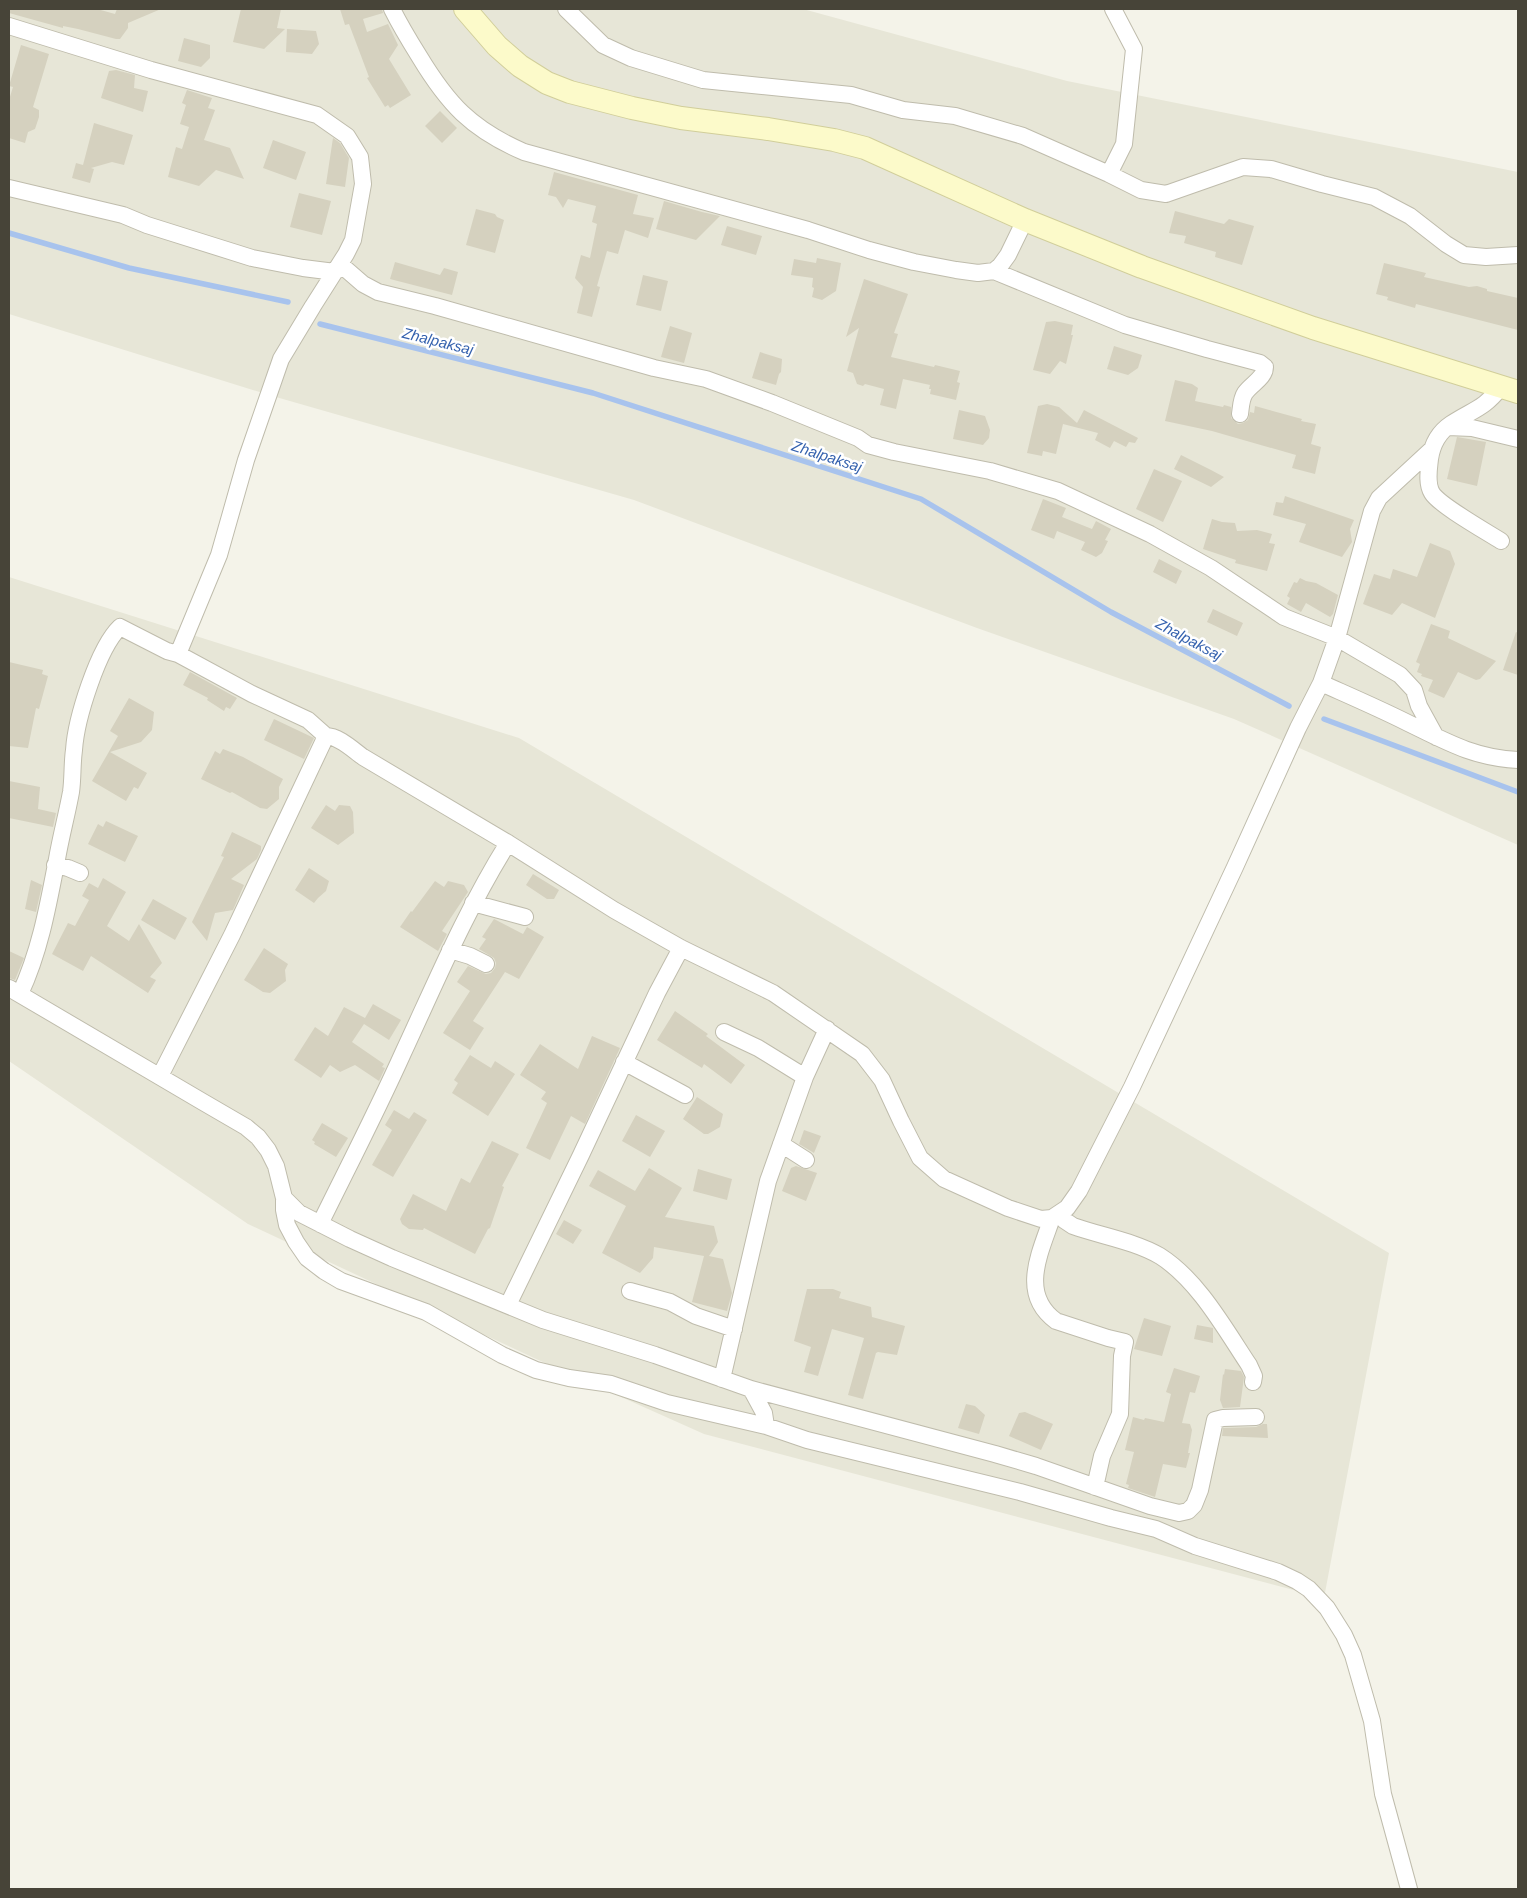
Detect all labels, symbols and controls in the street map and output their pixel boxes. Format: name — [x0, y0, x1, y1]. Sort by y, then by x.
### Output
water label: Zhalpaksaj — [400, 324, 476, 358]
water label: Zhalpaksaj — [789, 436, 865, 475]
water label: Zhalpaksaj — [1152, 614, 1226, 664]

